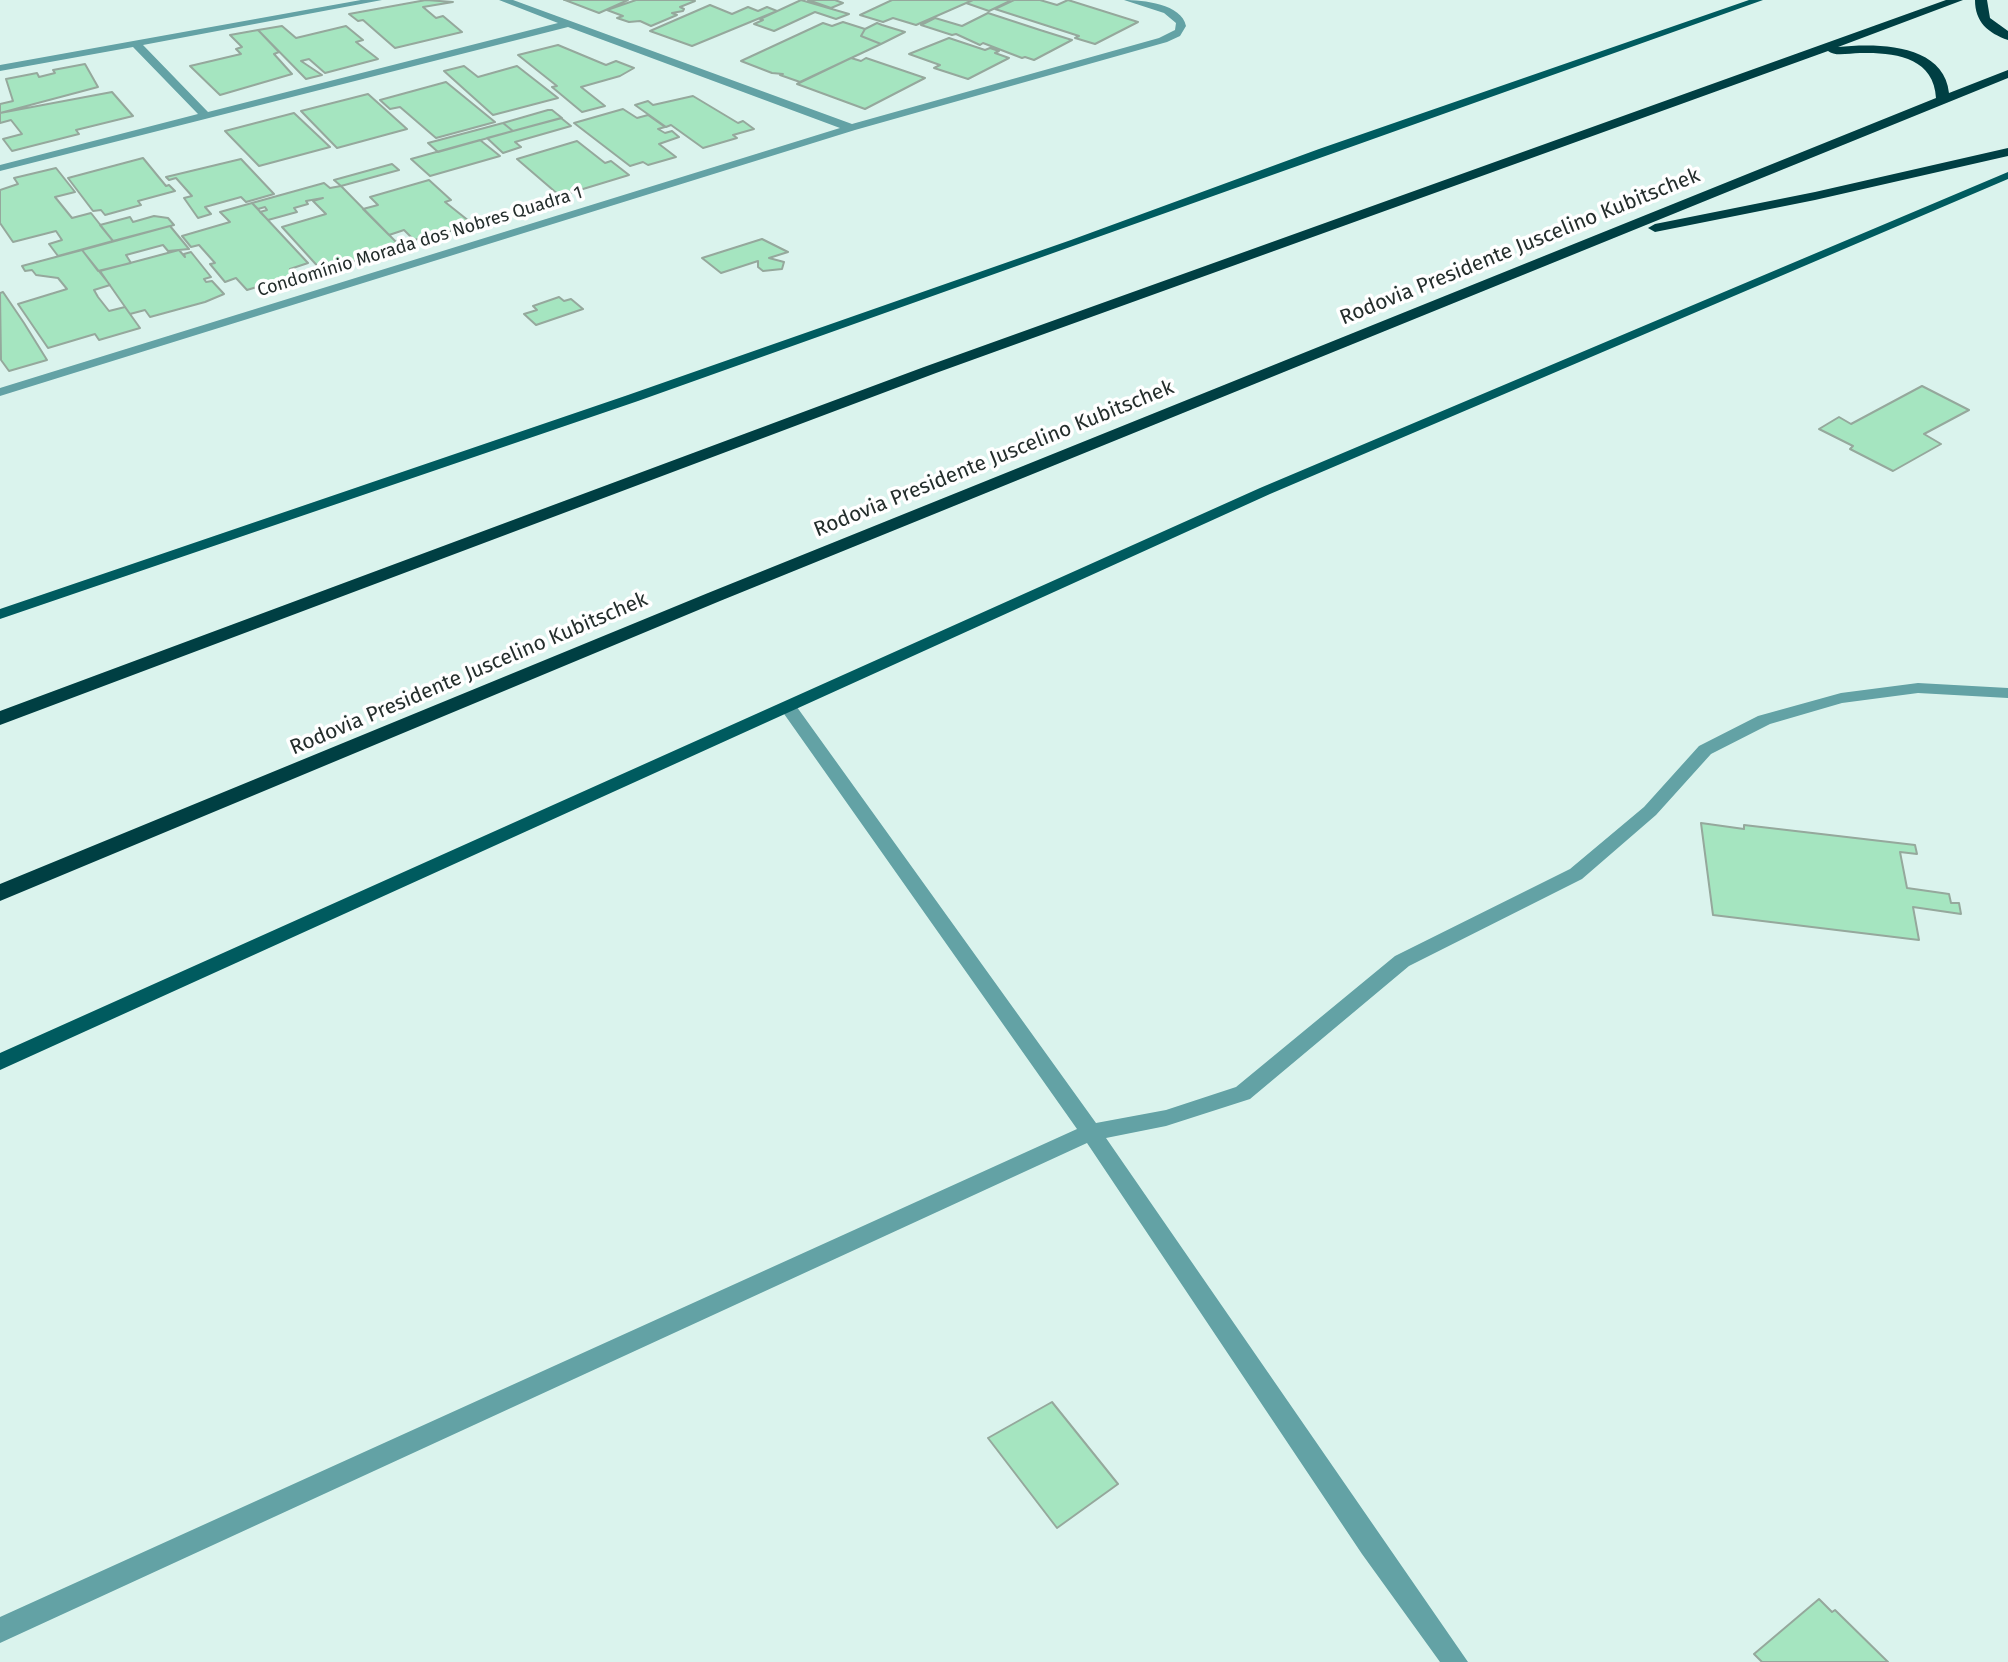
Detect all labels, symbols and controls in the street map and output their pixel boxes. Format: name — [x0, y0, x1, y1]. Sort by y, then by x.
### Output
street label: Rodovia Presidente Juscelino Kubitschek — [1336, 163, 1704, 331]
street label: Condomínio Morada dos Nobres Quadra 1 — [255, 182, 585, 302]
street label: Rodovia Presidente Juscelino Kubitschek — [810, 375, 1178, 543]
street label: Rodovia Presidente Juscelino Kubitschek — [286, 587, 652, 761]

